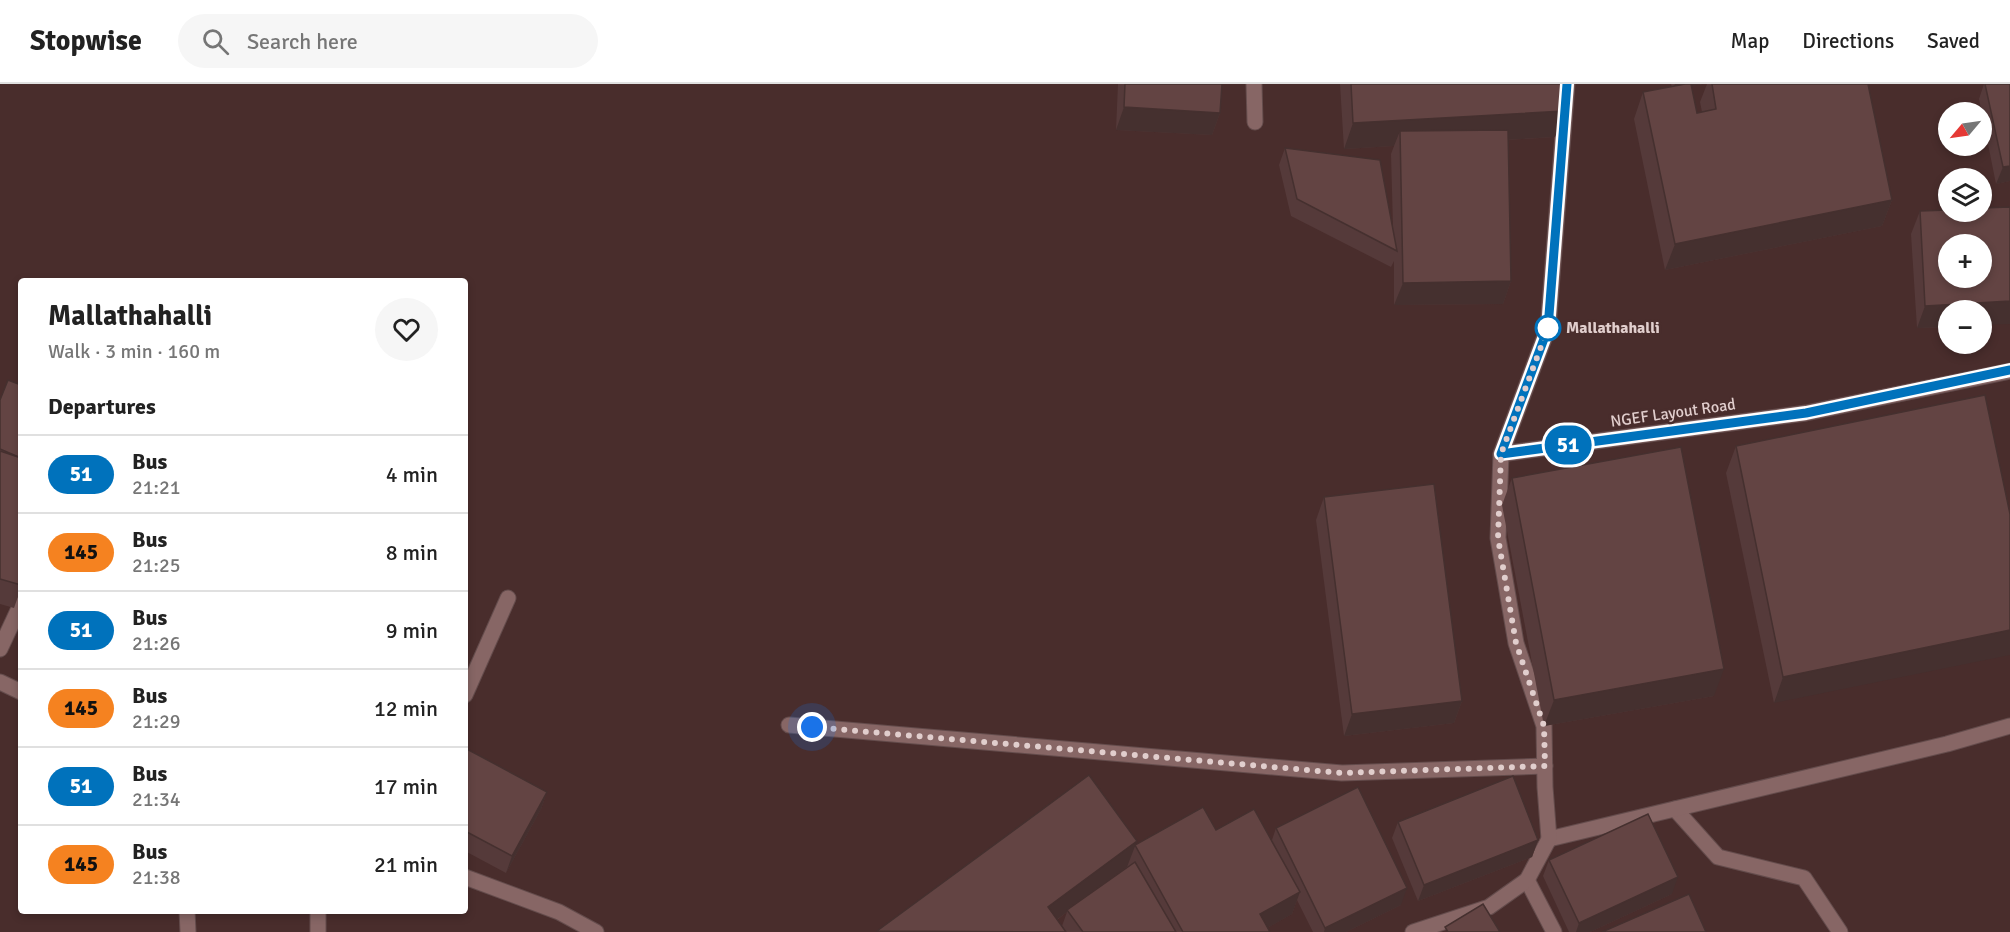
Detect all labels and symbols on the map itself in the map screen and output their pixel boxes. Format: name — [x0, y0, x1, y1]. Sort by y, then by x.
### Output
north arrow — [1938, 102, 1992, 156]
marker: Mallathahalli — [1535, 315, 1561, 341]
place label: Mallathahalli — [1566, 318, 1660, 338]
street label: NGEF Layout Road — [1609, 394, 1737, 432]
line badge: 51 — [1541, 426, 1595, 464]
your location — [797, 712, 827, 742]

